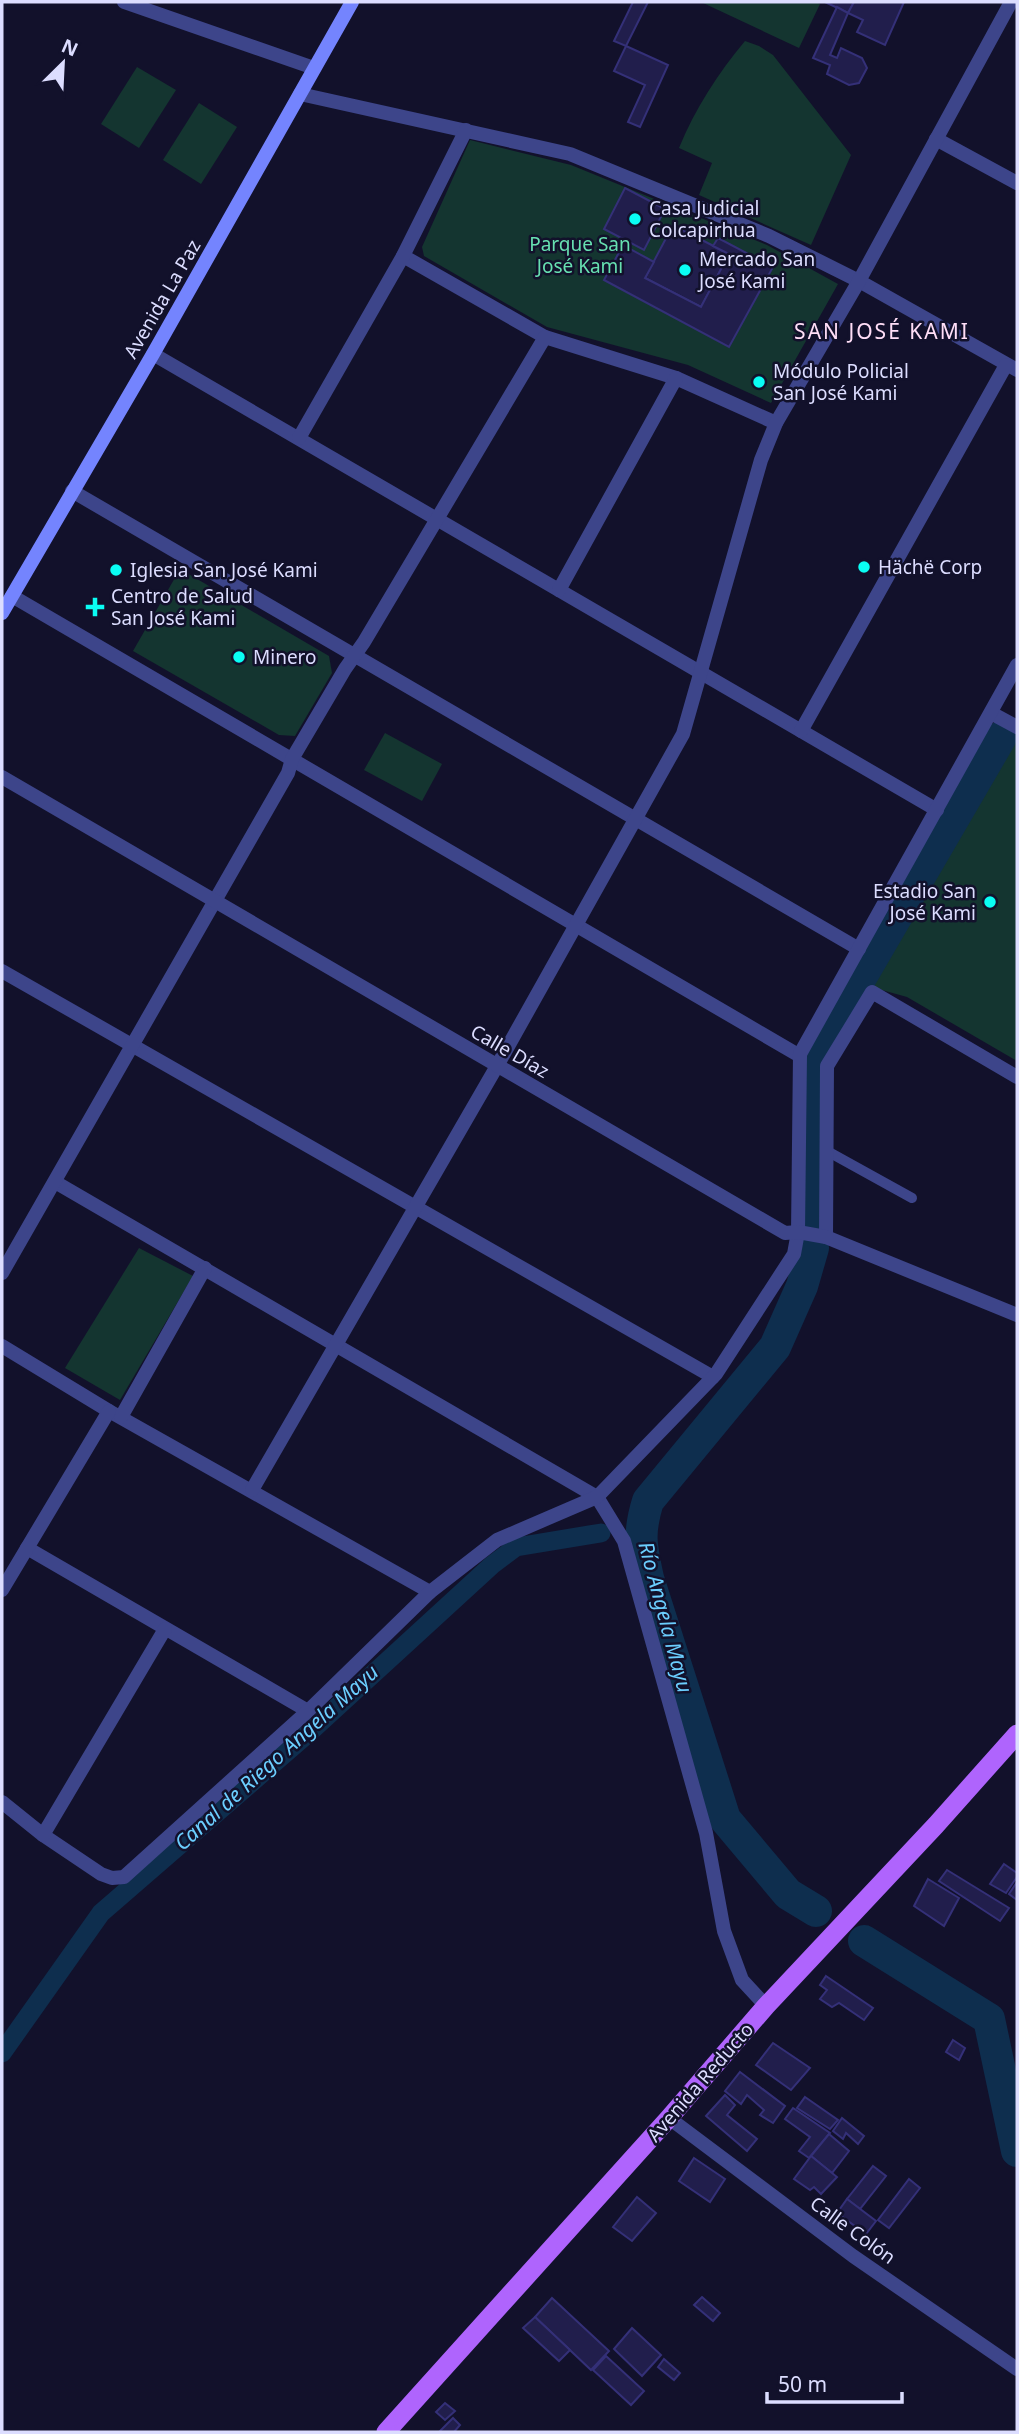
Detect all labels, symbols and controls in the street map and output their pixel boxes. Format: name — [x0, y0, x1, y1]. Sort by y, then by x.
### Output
north arrow — [28, 28, 98, 98]
text: N — [58, 32, 82, 62]
place label: Casa Judicial Colcapirhua — [649, 195, 759, 243]
marker: Casa Judicial Colcapirhua — [627, 211, 643, 227]
park label: Parque San José Kami — [529, 231, 631, 279]
street label: Avenida La Paz — [117, 235, 207, 363]
place label: Mercado San José Kami — [697, 246, 815, 294]
marker: Mercado San José Kami — [677, 262, 693, 278]
district label: SAN JOSÉ KAMI — [794, 317, 970, 345]
place label: Módulo Policial San José Kami — [773, 358, 909, 406]
marker: Módulo Policial San José Kami — [751, 374, 767, 390]
place label: Hächë Corp — [878, 554, 982, 580]
place label: Iglesia San José Kami — [130, 557, 318, 583]
marker: Hächë Corp — [856, 559, 872, 575]
marker: Iglesia San José Kami — [108, 562, 124, 578]
place label: Centro de Salud San José Kami — [111, 583, 253, 631]
marker: Centro de Salud San José Kami — [85, 597, 105, 617]
place label: Minero — [253, 644, 317, 670]
marker: Minero — [231, 649, 247, 665]
place label: Estadio San José Kami — [873, 878, 976, 926]
marker: Estadio San José Kami — [982, 894, 998, 910]
street label: Calle Díaz — [466, 1018, 554, 1084]
water label: Río Angela Mayu — [632, 1538, 700, 1696]
water label: Canal de Riego Angela Mayu — [168, 1658, 384, 1856]
street label: Avenida Reducto — [641, 2017, 759, 2147]
street label: Calle Colón — [805, 2190, 901, 2270]
scale bar — [767, 2360, 902, 2404]
text: 50 m — [778, 2370, 827, 2398]

